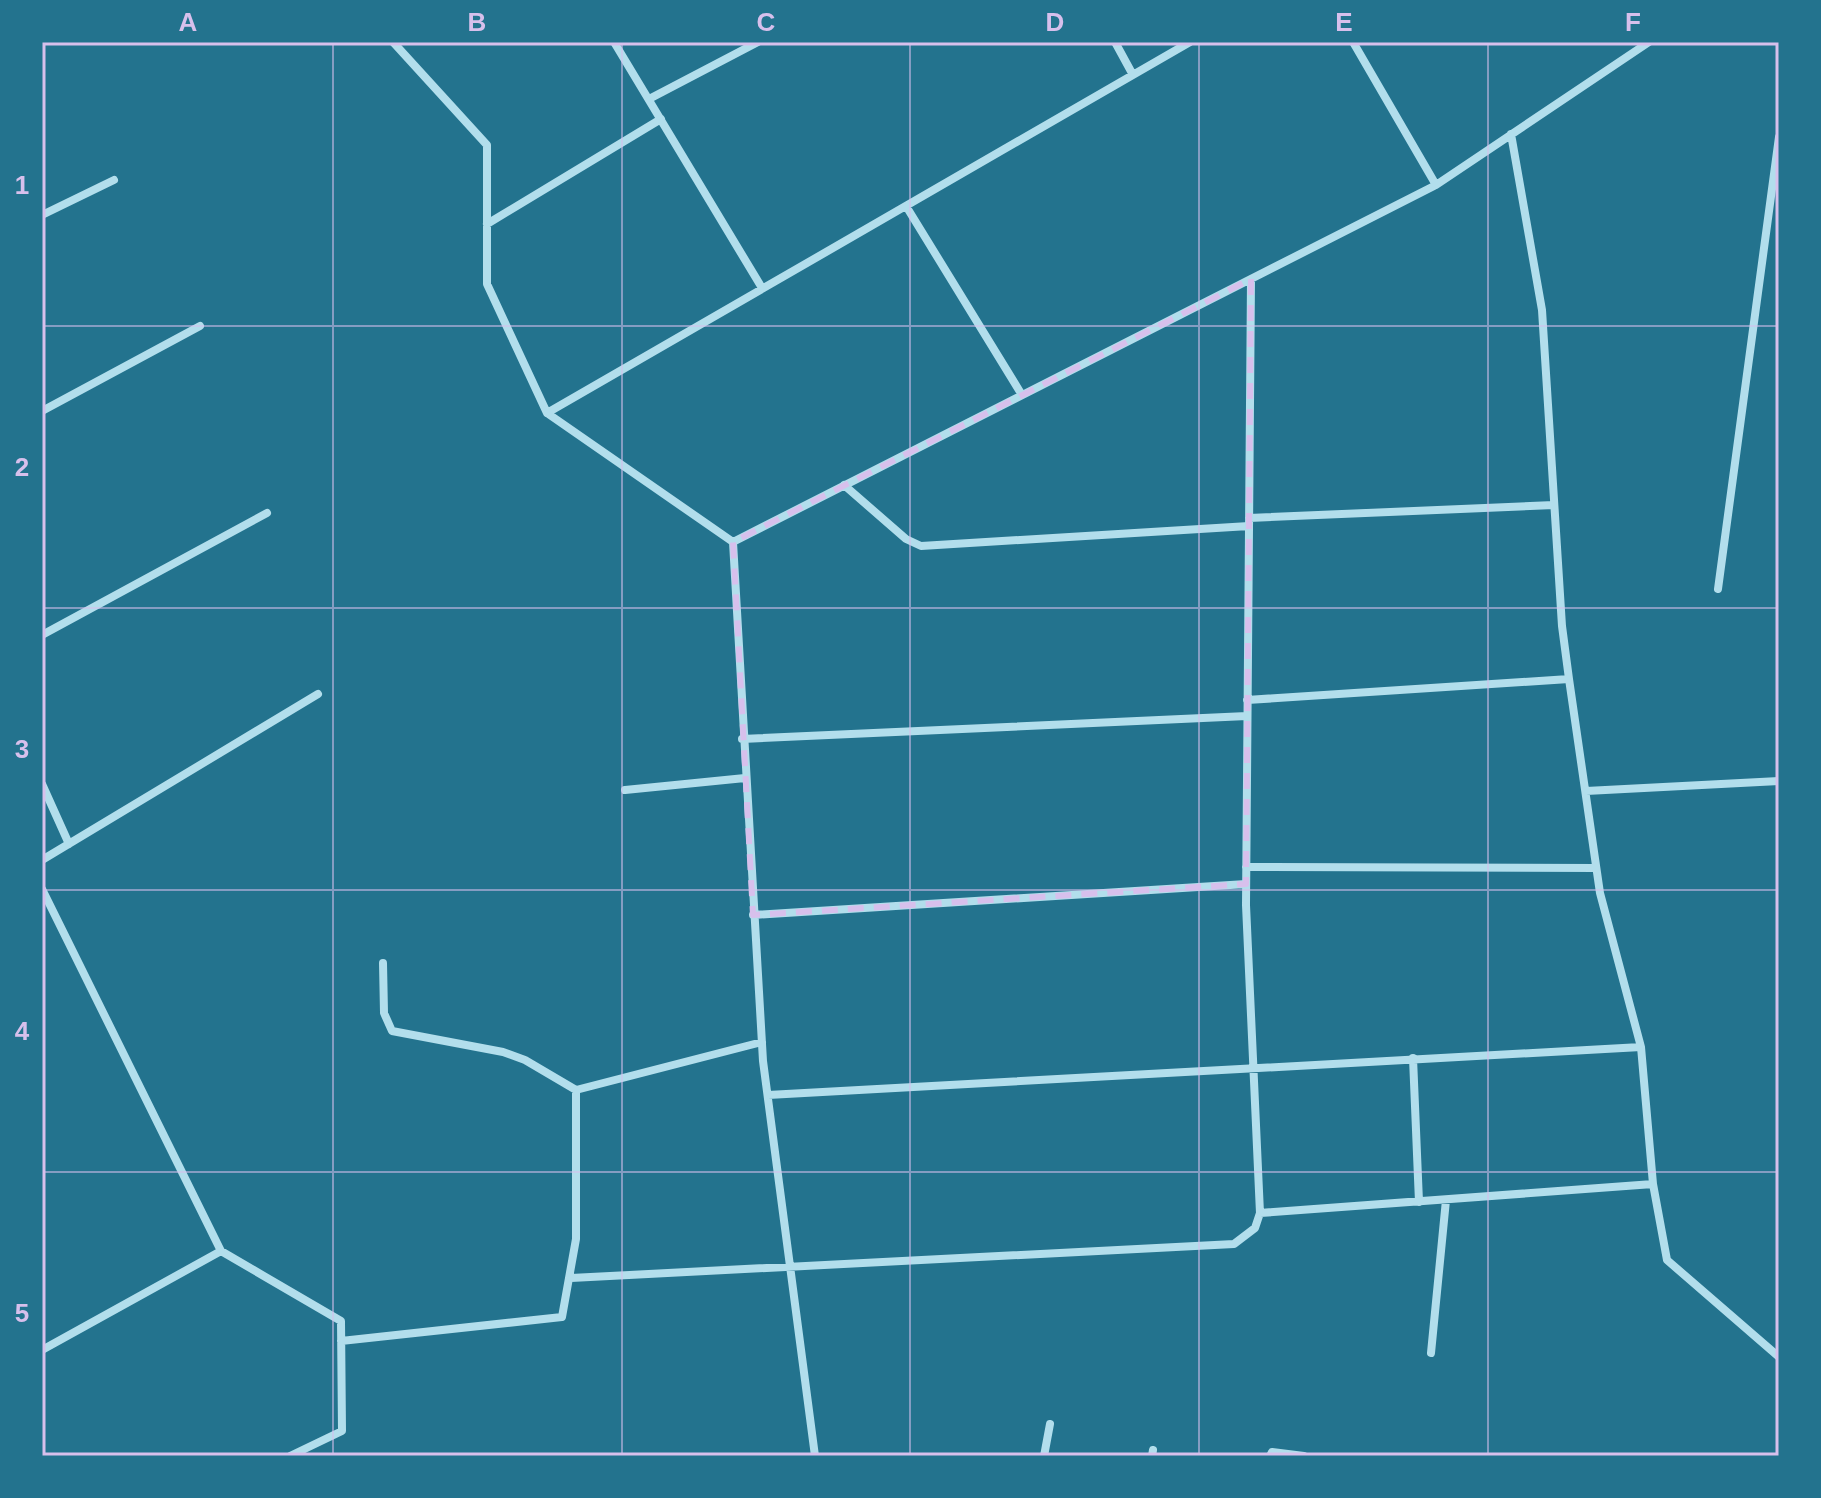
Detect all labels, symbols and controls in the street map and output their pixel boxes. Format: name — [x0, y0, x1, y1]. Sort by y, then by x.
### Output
text: A — [179, 7, 198, 37]
text: B — [468, 7, 486, 37]
text: C — [757, 7, 776, 37]
text: D — [1046, 7, 1064, 37]
text: E — [1335, 7, 1353, 37]
text: F — [1625, 7, 1641, 37]
text: 1 — [15, 170, 29, 200]
text: 2 — [15, 452, 29, 482]
text: 3 — [15, 734, 29, 764]
text: 4 — [15, 1016, 30, 1046]
text: 5 — [15, 1298, 29, 1328]

